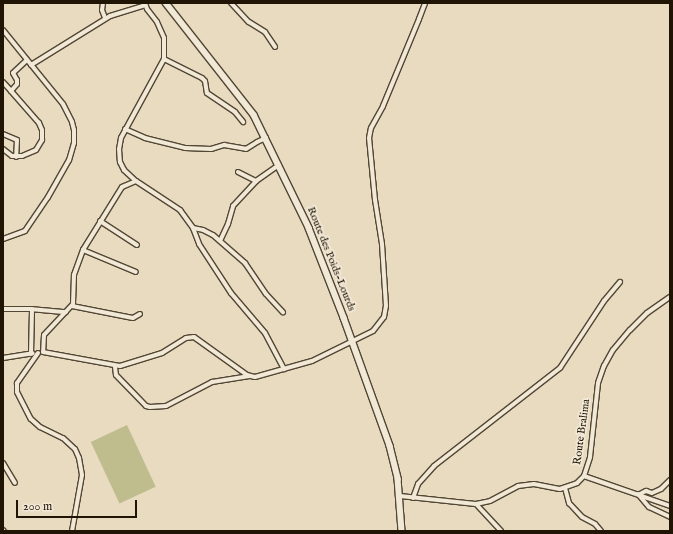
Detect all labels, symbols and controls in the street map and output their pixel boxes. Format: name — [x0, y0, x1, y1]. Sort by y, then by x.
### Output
street label: Route des Poids-Lourds — [304, 205, 358, 313]
street label: Route Bralima — [571, 398, 593, 466]
scale bar — [18, 492, 139, 518]
text: 200 m — [23, 499, 52, 514]

